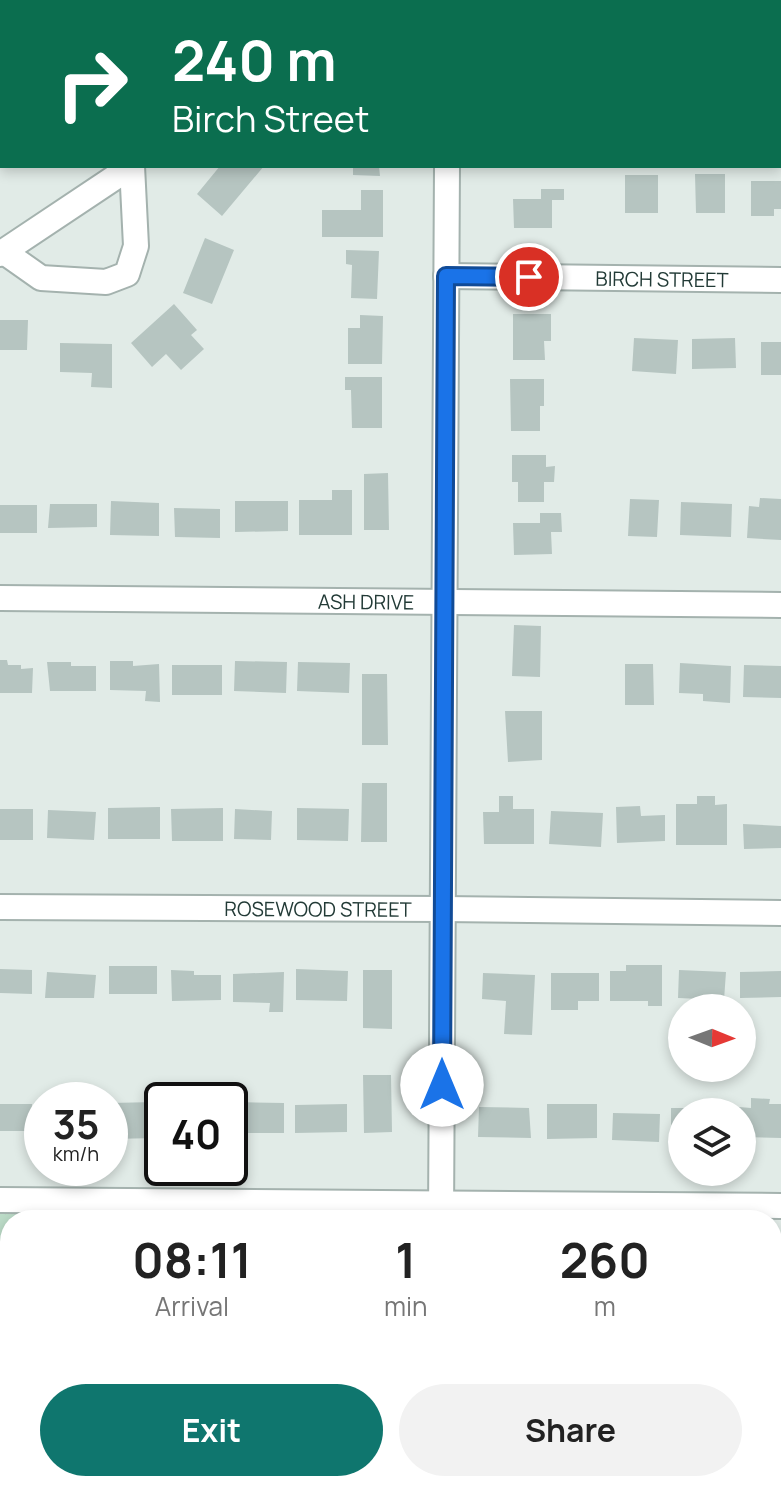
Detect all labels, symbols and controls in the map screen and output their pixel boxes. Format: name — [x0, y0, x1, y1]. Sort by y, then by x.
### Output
text: 240 m — [172, 21, 337, 98]
icon: right — [40, 32, 144, 136]
text: Birch Street — [172, 94, 369, 143]
pin — [495, 243, 563, 311]
icon: arrive — [507, 255, 551, 299]
street label: BIRCH STREET — [595, 264, 729, 293]
street label: ASH DRIVE — [318, 587, 414, 615]
street label: ROSEWOOD STREET — [224, 895, 412, 922]
north arrow — [668, 994, 756, 1082]
map controls — [668, 994, 756, 1186]
position arrow — [400, 1043, 484, 1127]
speed limit sign: 40 — [144, 1082, 248, 1186]
text: 35 — [53, 1096, 99, 1151]
button: layers — [668, 1098, 756, 1186]
text: km/h — [53, 1140, 99, 1167]
text: 08:11 — [132, 1227, 252, 1292]
text: 1 — [395, 1227, 416, 1292]
text: 260 — [560, 1227, 650, 1292]
text: Arrival — [155, 1288, 229, 1324]
text: min — [384, 1288, 428, 1324]
text: m — [594, 1288, 616, 1324]
button: Exit — [40, 1384, 383, 1476]
button: Share — [399, 1384, 742, 1476]

